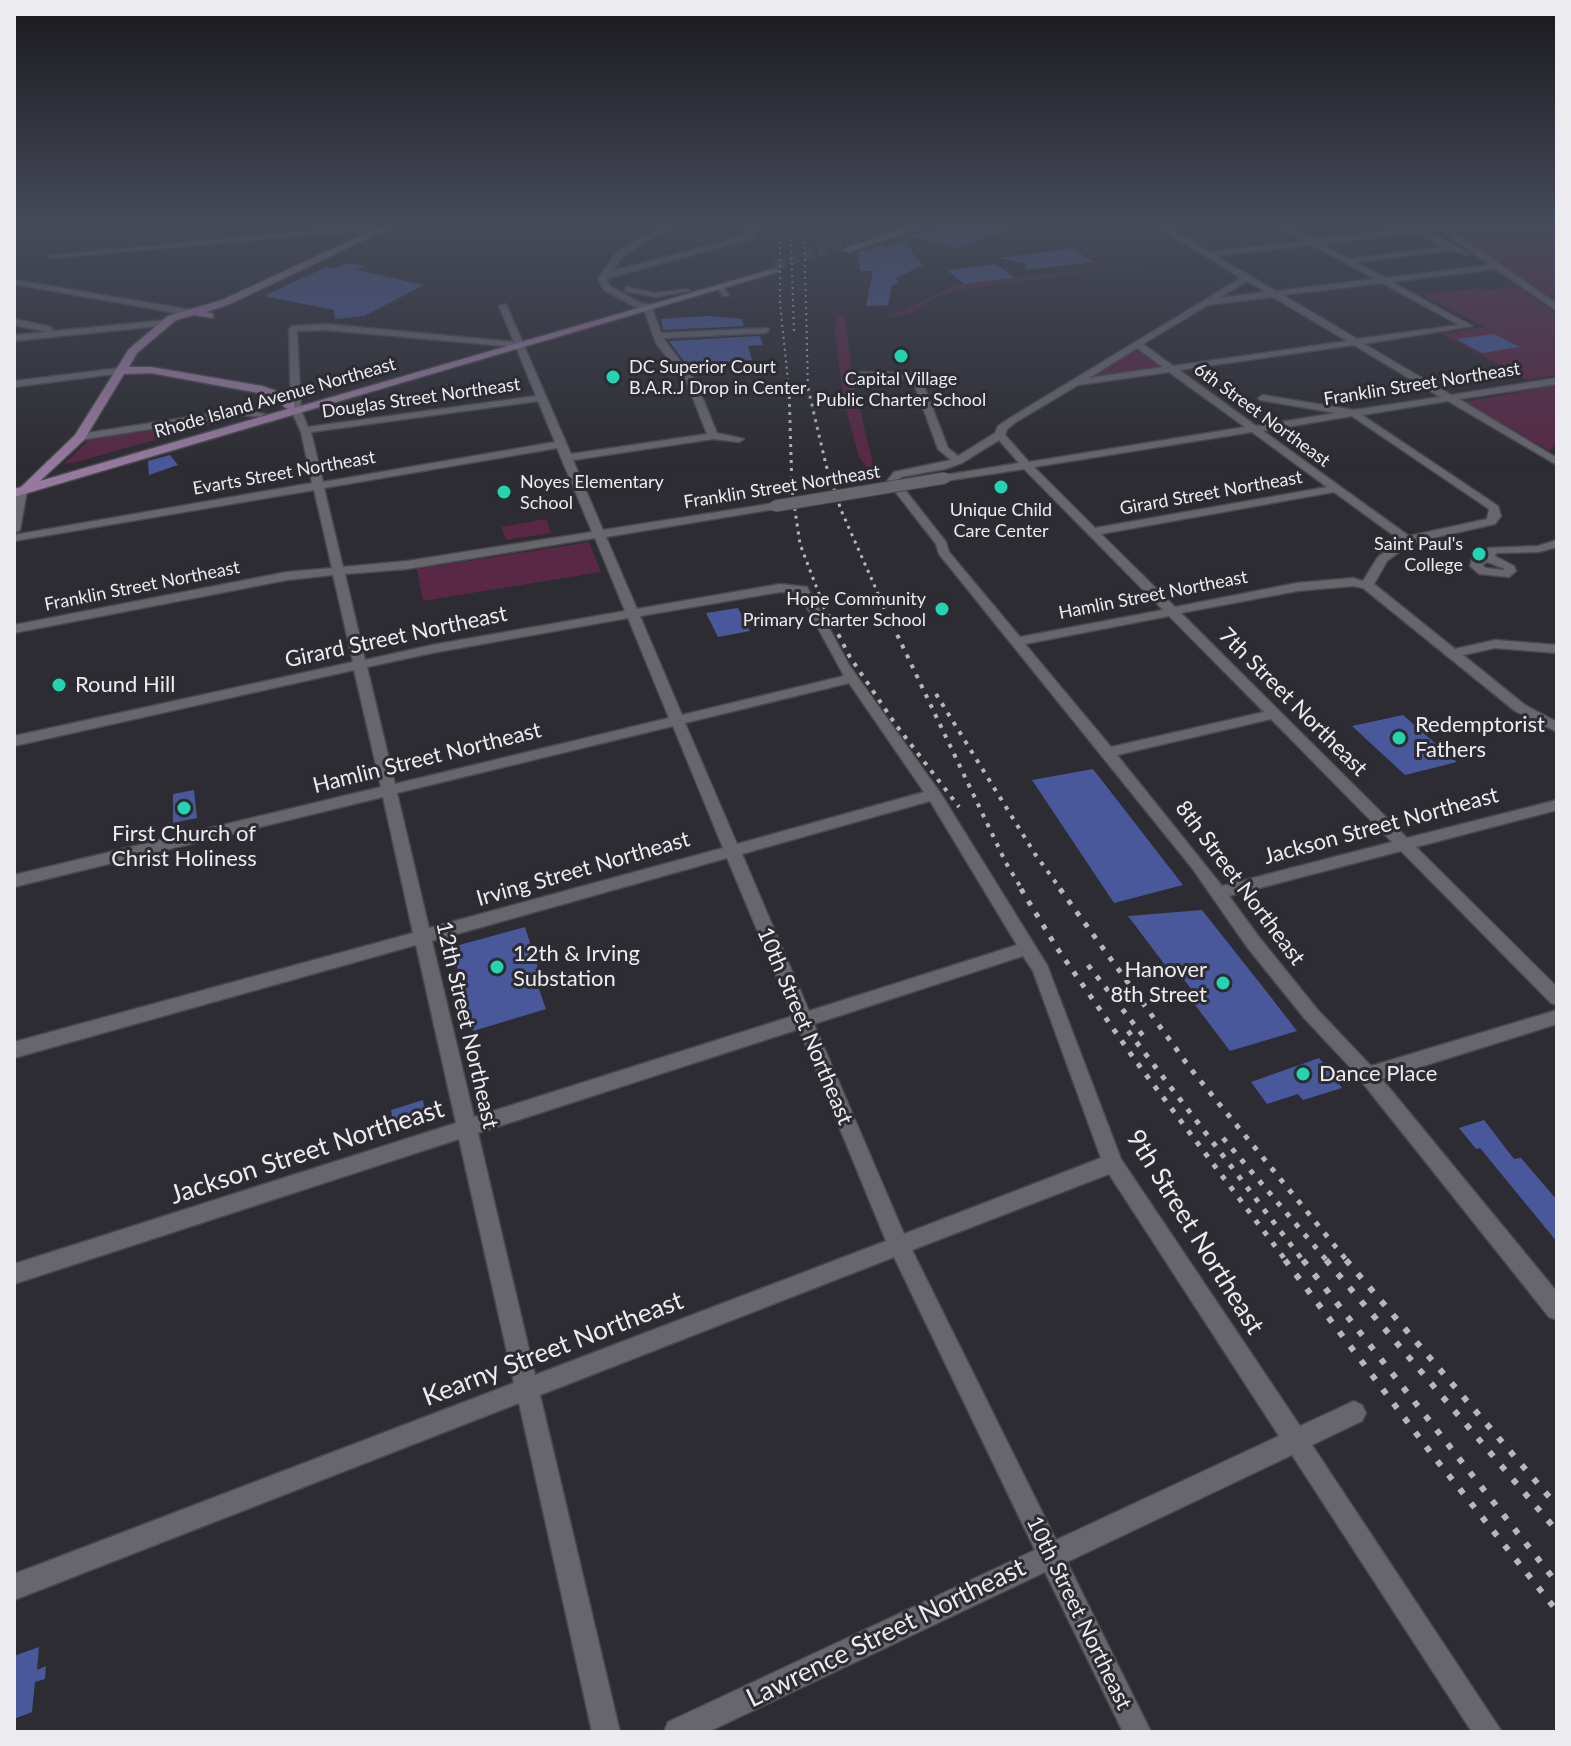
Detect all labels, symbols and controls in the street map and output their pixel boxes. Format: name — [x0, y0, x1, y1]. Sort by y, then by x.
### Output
marker: Capital Village Public Charter School — [892, 347, 910, 365]
street label: Rhode Island Avenue Northeast — [152, 353, 398, 443]
place label: DC Superior Court B.A.R.J Drop in Center — [629, 356, 806, 398]
street label: 6th Street Northeast — [1190, 358, 1334, 472]
street label: Franklin Street Northeast — [1322, 358, 1522, 410]
marker: DC Superior Court B.A.R.J Drop in Center — [604, 368, 622, 386]
place label: Capital Village Public Charter School — [816, 368, 986, 410]
street label: Douglas Street Northeast — [320, 373, 522, 423]
street label: Evarts Street Northeast — [191, 446, 377, 500]
street label: Franklin Street Northeast — [682, 461, 882, 513]
street label: Girard Street Northeast — [1118, 466, 1304, 520]
place label: Noyes Elementary School — [520, 471, 664, 514]
marker: Unique Child Care Center — [992, 478, 1010, 496]
marker: Noyes Elementary School — [495, 483, 513, 501]
place label: Unique Child Care Center — [950, 499, 1052, 542]
place label: Saint Paul's College — [1374, 533, 1463, 576]
marker: Saint Paul's College — [1470, 545, 1488, 563]
street label: Franklin Street Northeast — [42, 556, 242, 616]
street label: Hamlin Street Northeast — [1057, 566, 1249, 624]
place label: Hope Community Primary Charter School — [743, 588, 926, 630]
marker: Hope Community Primary Charter School — [933, 600, 951, 618]
street label: Girard Street Northeast — [283, 601, 509, 673]
street label: 7th Street Northeast — [1213, 622, 1373, 782]
place label: Round Hill — [75, 672, 175, 698]
marker: Round Hill — [50, 676, 68, 694]
place label: Redemptorist Fathers — [1415, 712, 1545, 764]
street label: Hamlin Street Northeast — [310, 717, 544, 799]
marker: Redemptorist Fathers — [1390, 729, 1408, 747]
street label: Jackson Street Northeast — [1261, 782, 1501, 870]
street label: 8th Street Northeast — [1170, 796, 1310, 970]
marker: First Church of Christ Holiness — [175, 799, 193, 817]
place label: First Church of Christ Holiness — [111, 821, 257, 872]
street label: Irving Street Northeast — [473, 826, 693, 912]
street label: 12th Street Northeast — [430, 919, 504, 1131]
street label: 10th Street Northeast — [751, 923, 859, 1129]
place label: 12th & Irving Substation — [513, 941, 640, 992]
place label: Hanover 8th Street — [1111, 957, 1207, 1008]
marker: 12th & Irving Substation — [488, 958, 506, 976]
marker: Hanover 8th Street — [1214, 974, 1232, 992]
place label: Dance Place — [1319, 1061, 1437, 1087]
marker: Dance Place — [1294, 1065, 1312, 1083]
street label: Jackson Street Northeast — [166, 1093, 448, 1211]
street label: 9th Street Northeast — [1119, 1124, 1271, 1340]
street label: Kearny Street Northeast — [418, 1285, 688, 1413]
street label: 10th Street Northeast — [1021, 1512, 1137, 1714]
street label: Lawrence Street Northeast — [742, 1552, 1030, 1714]

